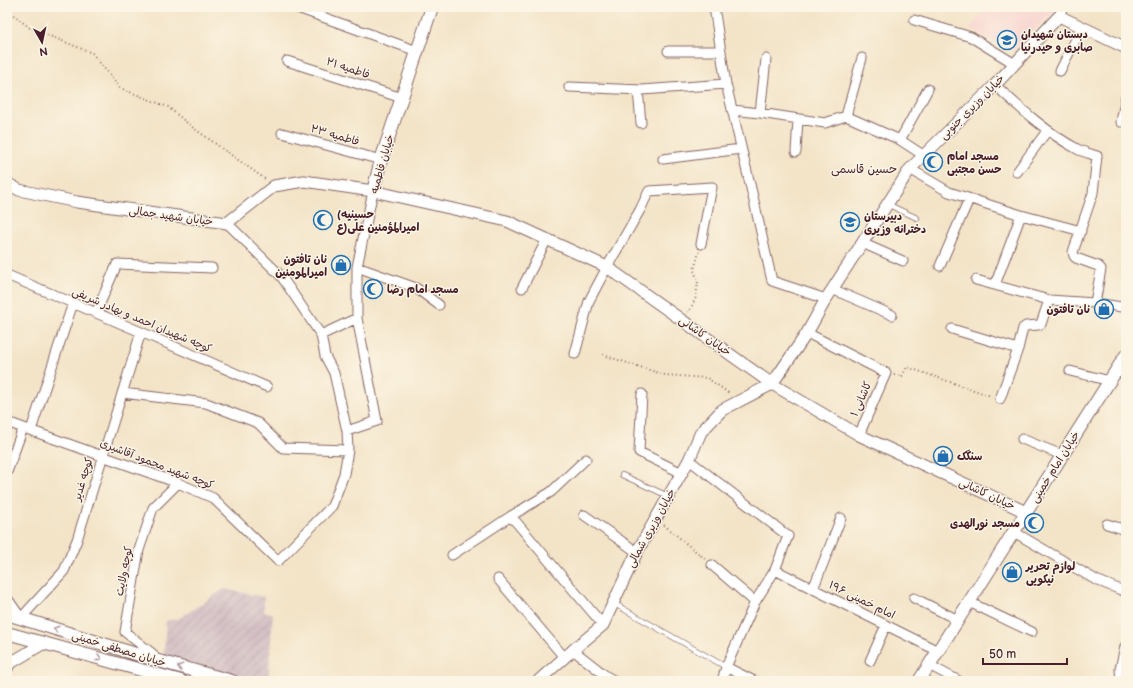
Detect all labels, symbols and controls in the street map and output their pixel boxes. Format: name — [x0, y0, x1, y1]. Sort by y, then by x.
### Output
north arrow — [22, 22, 62, 62]
place label: دبستان شهیدان صابری و حیدرنیا — [1021, 28, 1093, 54]
school or university icon: دبستان شهیدان صابری و حیدرنیا — [996, 29, 1018, 51]
text: N — [38, 44, 49, 58]
street label: فاطمیه ۲۱ — [325, 55, 371, 81]
street label: خیابان وزیری جنوبی — [937, 72, 1008, 143]
street label: فاطمیه ۲۳ — [309, 122, 361, 148]
street label: خیابان فاطمیه — [367, 133, 398, 195]
place label: مسجد امام حسن مجتبی — [947, 150, 1001, 177]
mosque icon: مسجد امام حسن مجتبی — [922, 151, 944, 173]
district label: حسین قاسمی — [831, 162, 897, 177]
street label: خیابان شهید جمالی — [128, 204, 214, 229]
place label: (حسینیه امیرالمؤمنین علی(ع — [337, 208, 419, 235]
mosque icon: (حسینیه امیرالمؤمنین علی(ع — [312, 209, 334, 231]
place label: دبیرستان دخترانه وزیری — [864, 210, 926, 236]
school or university icon: دبیرستان دخترانه وزیری — [839, 211, 861, 233]
place label: نان تافتون امیرالمومنین — [275, 253, 327, 280]
shop icon: نان تافتون امیرالمومنین — [330, 254, 352, 276]
mosque icon: مسجد امام رضا — [362, 278, 384, 300]
place label: مسجد امام رضا — [387, 283, 459, 298]
street label: کوچه شهیدان احمد و بهادر شریفی — [70, 285, 214, 356]
shop icon: نان تافتون — [1093, 298, 1115, 320]
place label: نان تافتون — [1047, 303, 1090, 317]
street label: خیابان کاشانی — [676, 313, 733, 359]
street label: کاشانی ۱ — [848, 379, 876, 419]
street label: خیابان امام خمینی — [1028, 429, 1084, 506]
street label: کوچه شهید محمود آقاشیری — [98, 436, 216, 493]
shop icon: سنگک — [932, 445, 954, 467]
place label: سنگک — [957, 449, 982, 463]
street label: کوچه غدیر — [70, 455, 97, 504]
street label: خیابان کاشانی — [957, 475, 1017, 514]
street label: خیابان وزیری شمالی — [624, 486, 679, 570]
mosque icon: مسجد نورالهدی — [1023, 512, 1045, 534]
place label: مسجد نورالهدی — [950, 517, 1020, 531]
street label: کوچه ولایت — [113, 545, 136, 597]
place label: لوازم تحریر نیکویی — [1025, 560, 1075, 587]
shop icon: لوازم تحریر نیکویی — [1001, 561, 1023, 583]
street label: امام خمینی ۱۹۶ — [826, 578, 897, 623]
one-way arrow — [53, 625, 60, 634]
street label: خیابان مصطفی خمینی — [70, 629, 168, 670]
scale bar — [983, 640, 1067, 666]
text: 50 m — [989, 647, 1016, 662]
one-way arrow — [95, 653, 102, 662]
one-way arrow — [177, 663, 184, 672]

